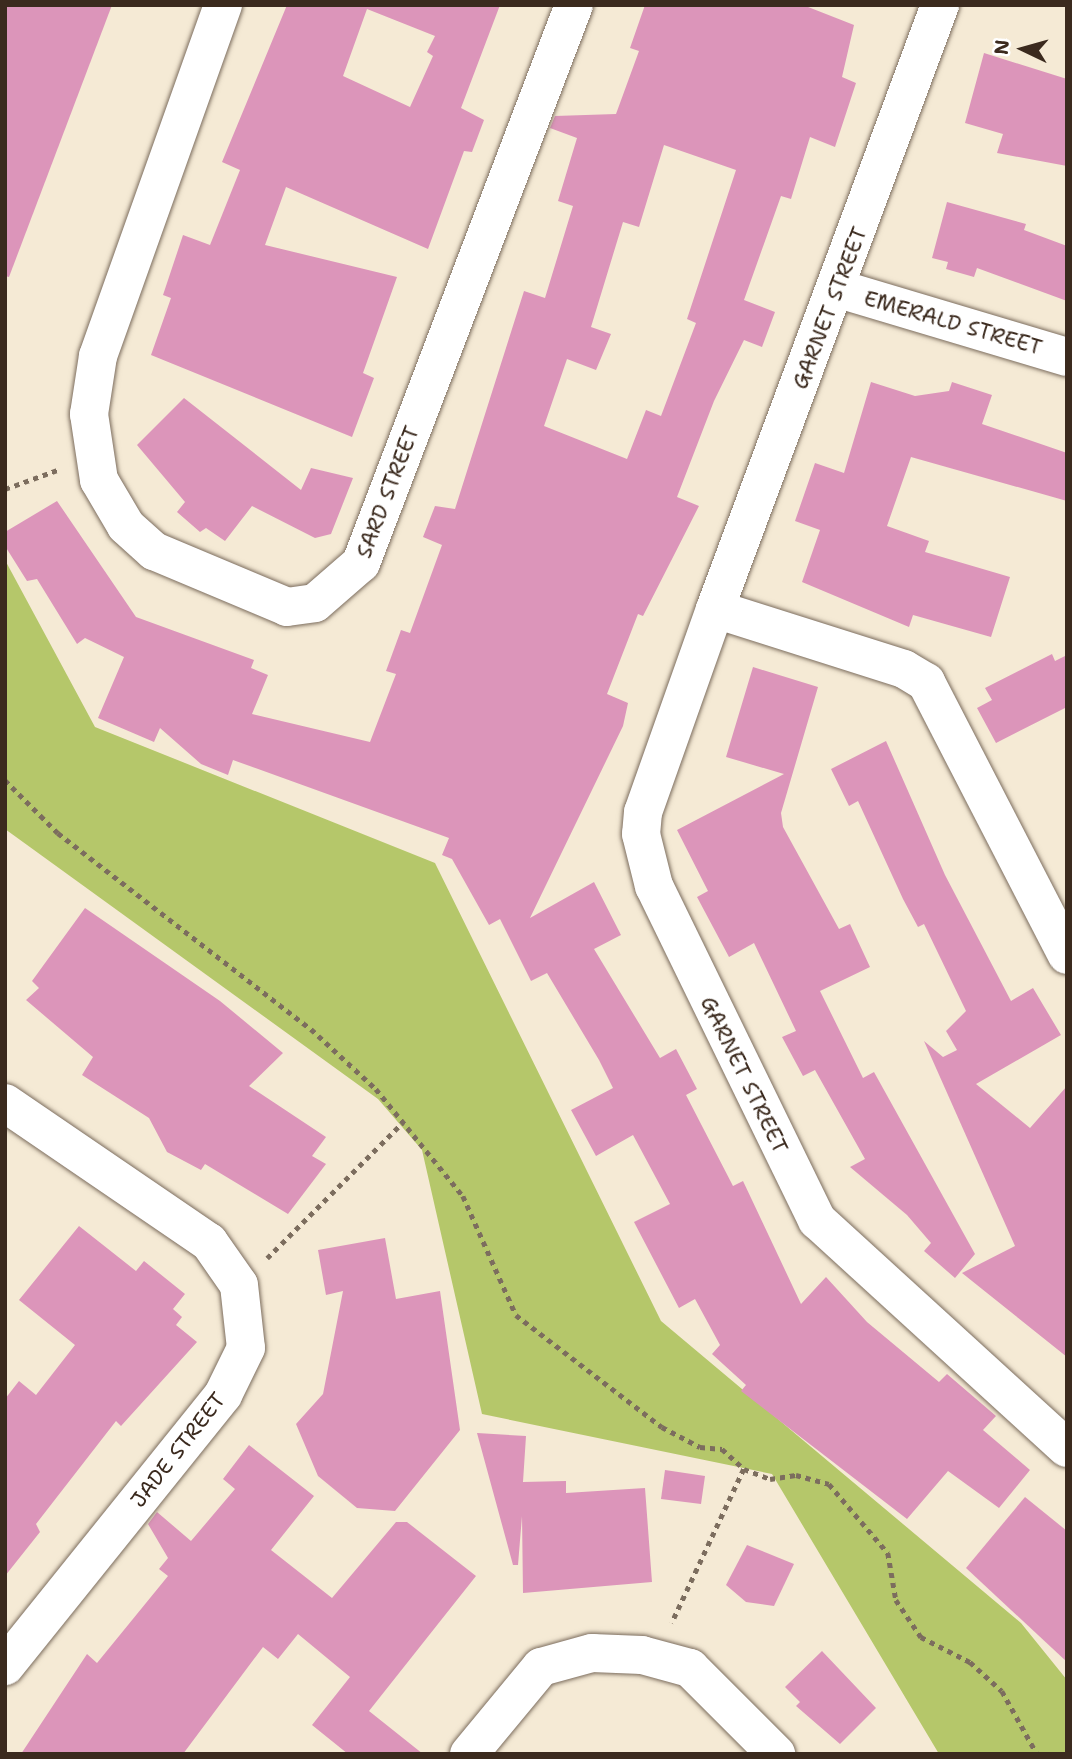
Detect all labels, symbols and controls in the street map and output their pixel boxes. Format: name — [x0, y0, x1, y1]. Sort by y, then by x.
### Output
north arrow — [988, 14, 1058, 84]
text: N — [988, 39, 1015, 56]
street label: GARNET STREET — [787, 223, 873, 393]
street label: EMERALD STREET — [861, 286, 1045, 360]
street label: SARD STREET — [351, 422, 425, 562]
street label: GARNET STREET — [695, 992, 793, 1158]
street label: JADE STREET — [125, 1388, 231, 1512]

